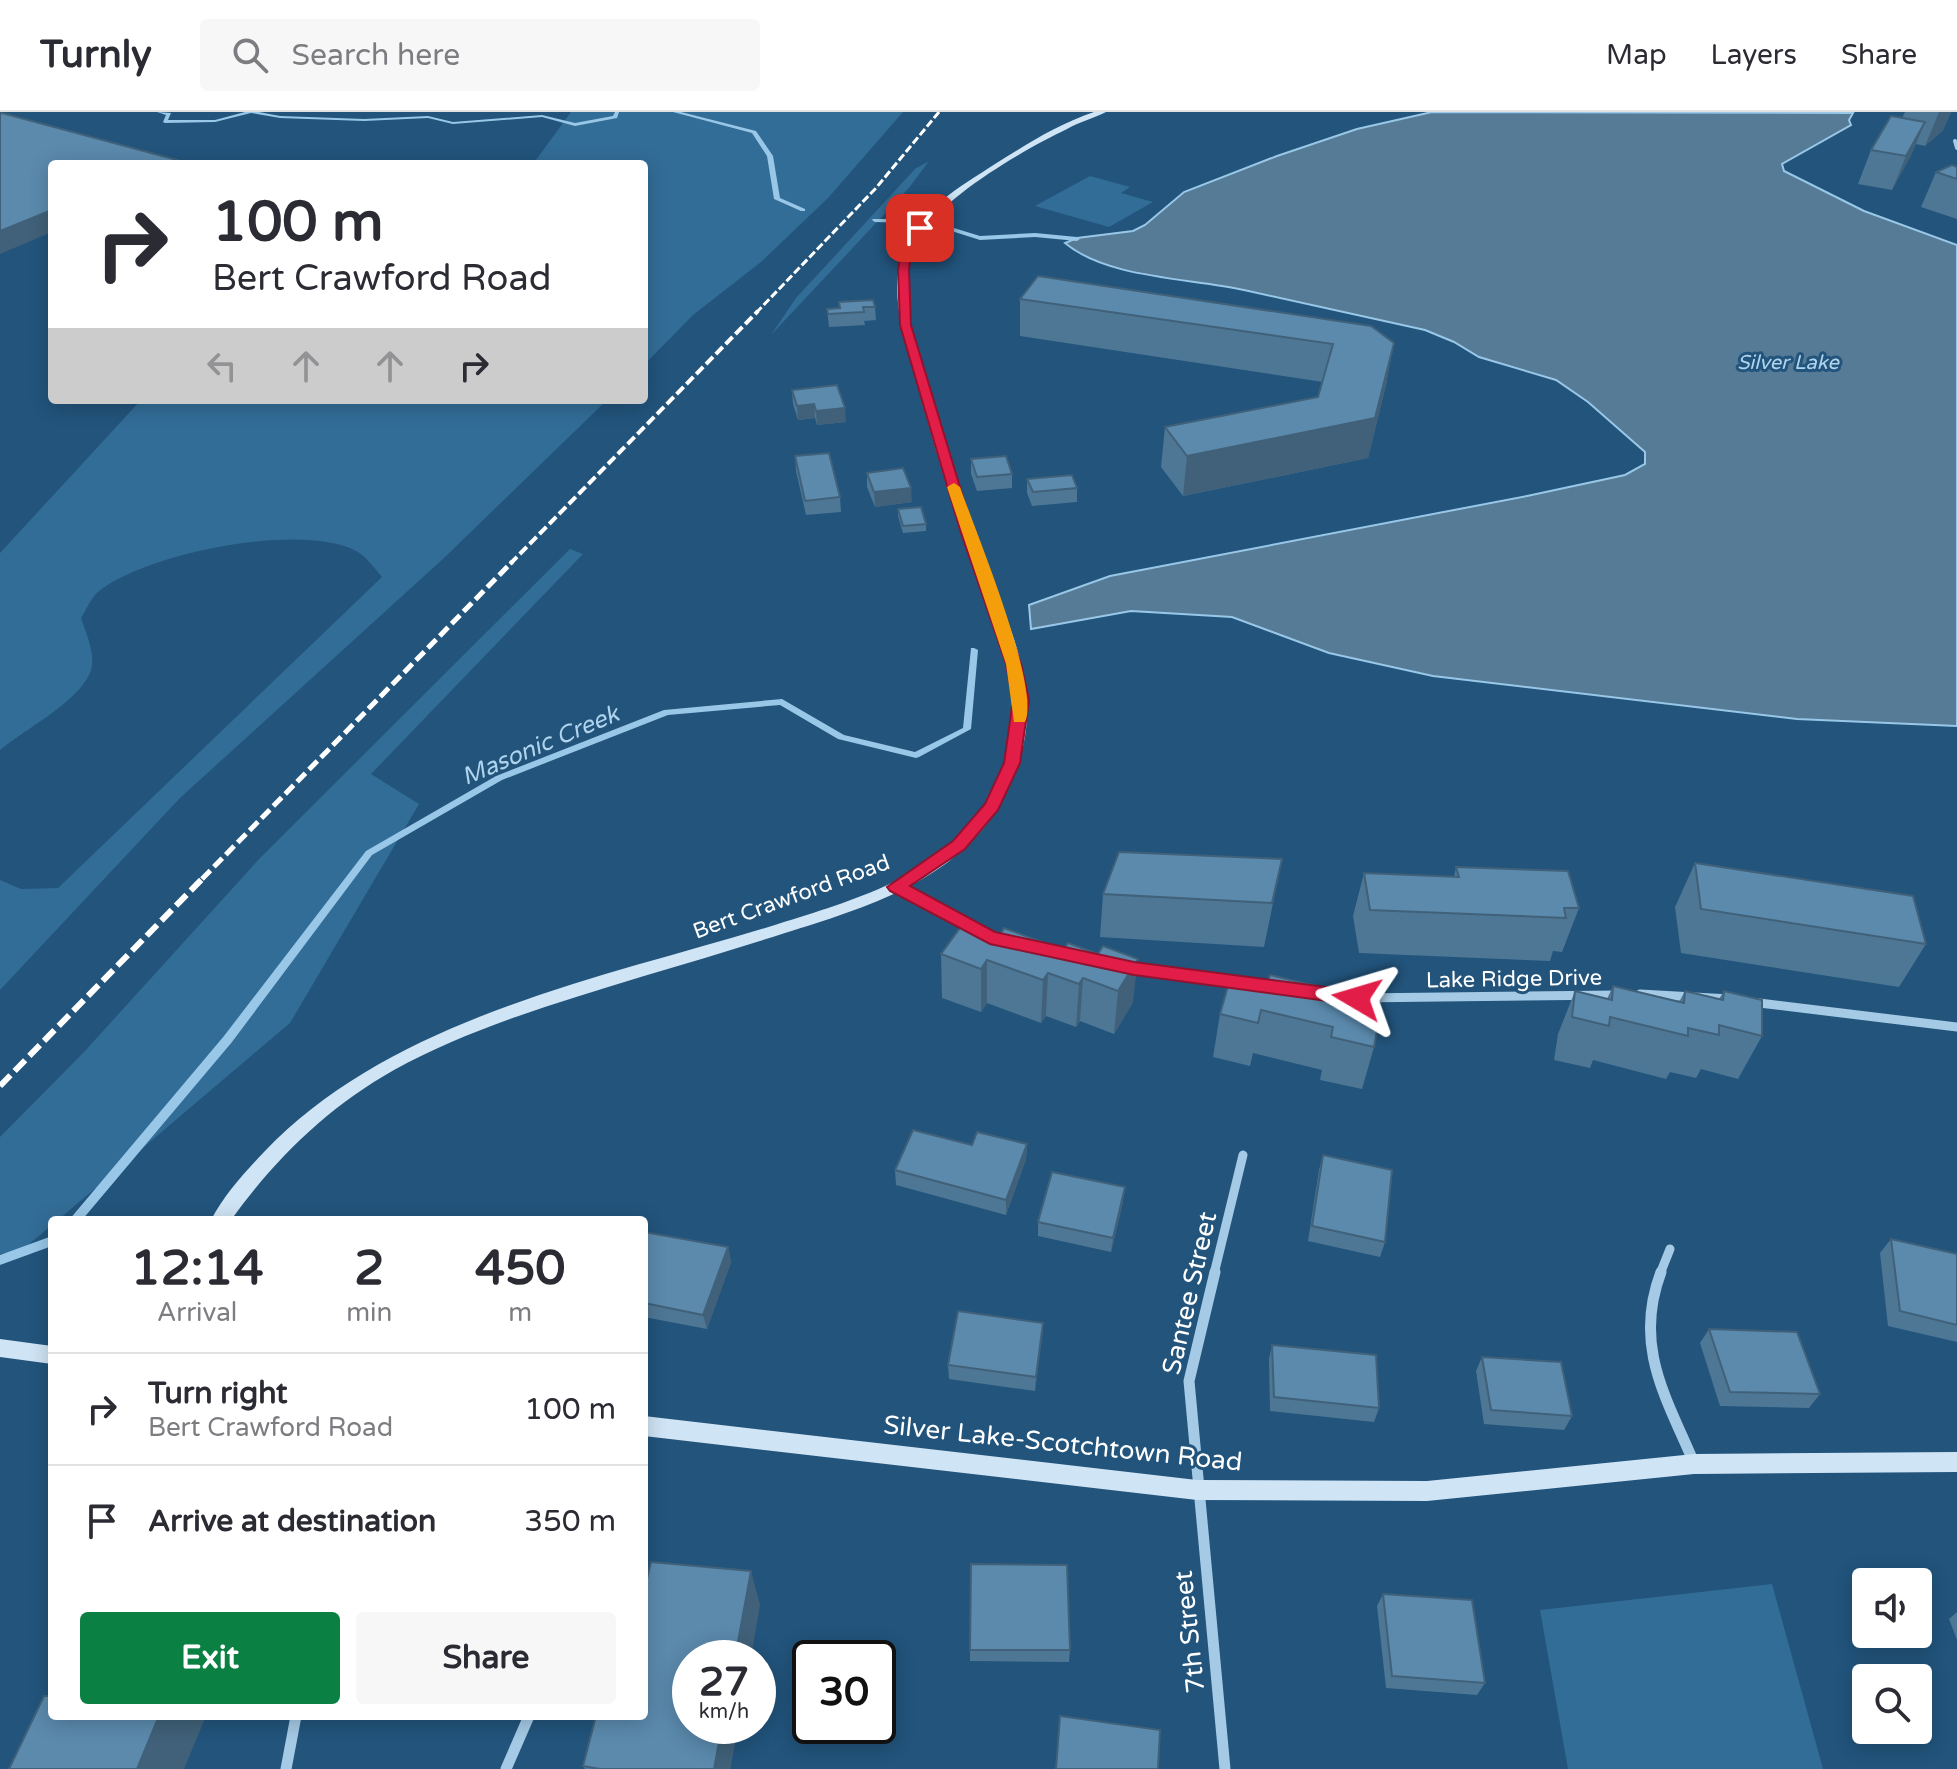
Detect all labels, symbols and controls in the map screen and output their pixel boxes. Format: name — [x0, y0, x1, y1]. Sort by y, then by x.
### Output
search box — [200, 19, 760, 91]
text: Turnly — [40, 32, 152, 78]
icon: search — [228, 33, 272, 77]
text: Search here — [292, 37, 460, 74]
text: Map — [1606, 38, 1667, 72]
text: Layers — [1711, 38, 1797, 72]
text: Share — [1841, 38, 1917, 72]
text: 100 m — [212, 189, 383, 256]
icon: right — [80, 192, 184, 296]
pin — [886, 194, 954, 262]
icon: arrive — [898, 206, 942, 250]
text: Bert Crawford Road — [212, 257, 551, 300]
icon: left — [200, 344, 244, 388]
icon: ahead — [284, 344, 328, 388]
icon: ahead — [368, 344, 412, 388]
icon: right — [452, 344, 496, 388]
water label: Silver Lake — [1737, 351, 1840, 375]
water label: Masonic Creek — [457, 699, 625, 792]
street label: Bert Crawford Road — [689, 849, 893, 945]
position arrow — [1315, 956, 1399, 1040]
street label: Lake Ridge Drive — [1426, 964, 1602, 994]
street label: Santee Street — [1156, 1208, 1223, 1378]
text: 12:14 — [131, 1240, 264, 1298]
text: 2 — [354, 1240, 384, 1298]
text: 450 — [475, 1240, 565, 1298]
text: Arrival — [157, 1297, 237, 1328]
text: min — [346, 1297, 392, 1328]
text: m — [508, 1297, 532, 1328]
text: Turn right — [148, 1375, 288, 1412]
icon: right — [80, 1387, 124, 1431]
text: 100 m — [524, 1391, 616, 1428]
street label: Silver Lake-Scotchtown Road — [882, 1409, 1244, 1478]
text: Bert Crawford Road — [148, 1412, 393, 1443]
icon: arrive — [80, 1499, 124, 1543]
text: Arrive at destination — [148, 1503, 436, 1540]
text: 350 m — [524, 1503, 616, 1540]
map controls — [1852, 1568, 1932, 1744]
button: sound — [1852, 1568, 1932, 1648]
street label: 7th Street — [1168, 1569, 1211, 1695]
button: Exit — [80, 1612, 340, 1704]
button: Share — [356, 1612, 616, 1704]
speed limit sign: 30 — [792, 1640, 896, 1744]
text: 27 — [699, 1658, 749, 1706]
button: search — [1852, 1664, 1932, 1744]
text: km/h — [699, 1700, 749, 1724]

